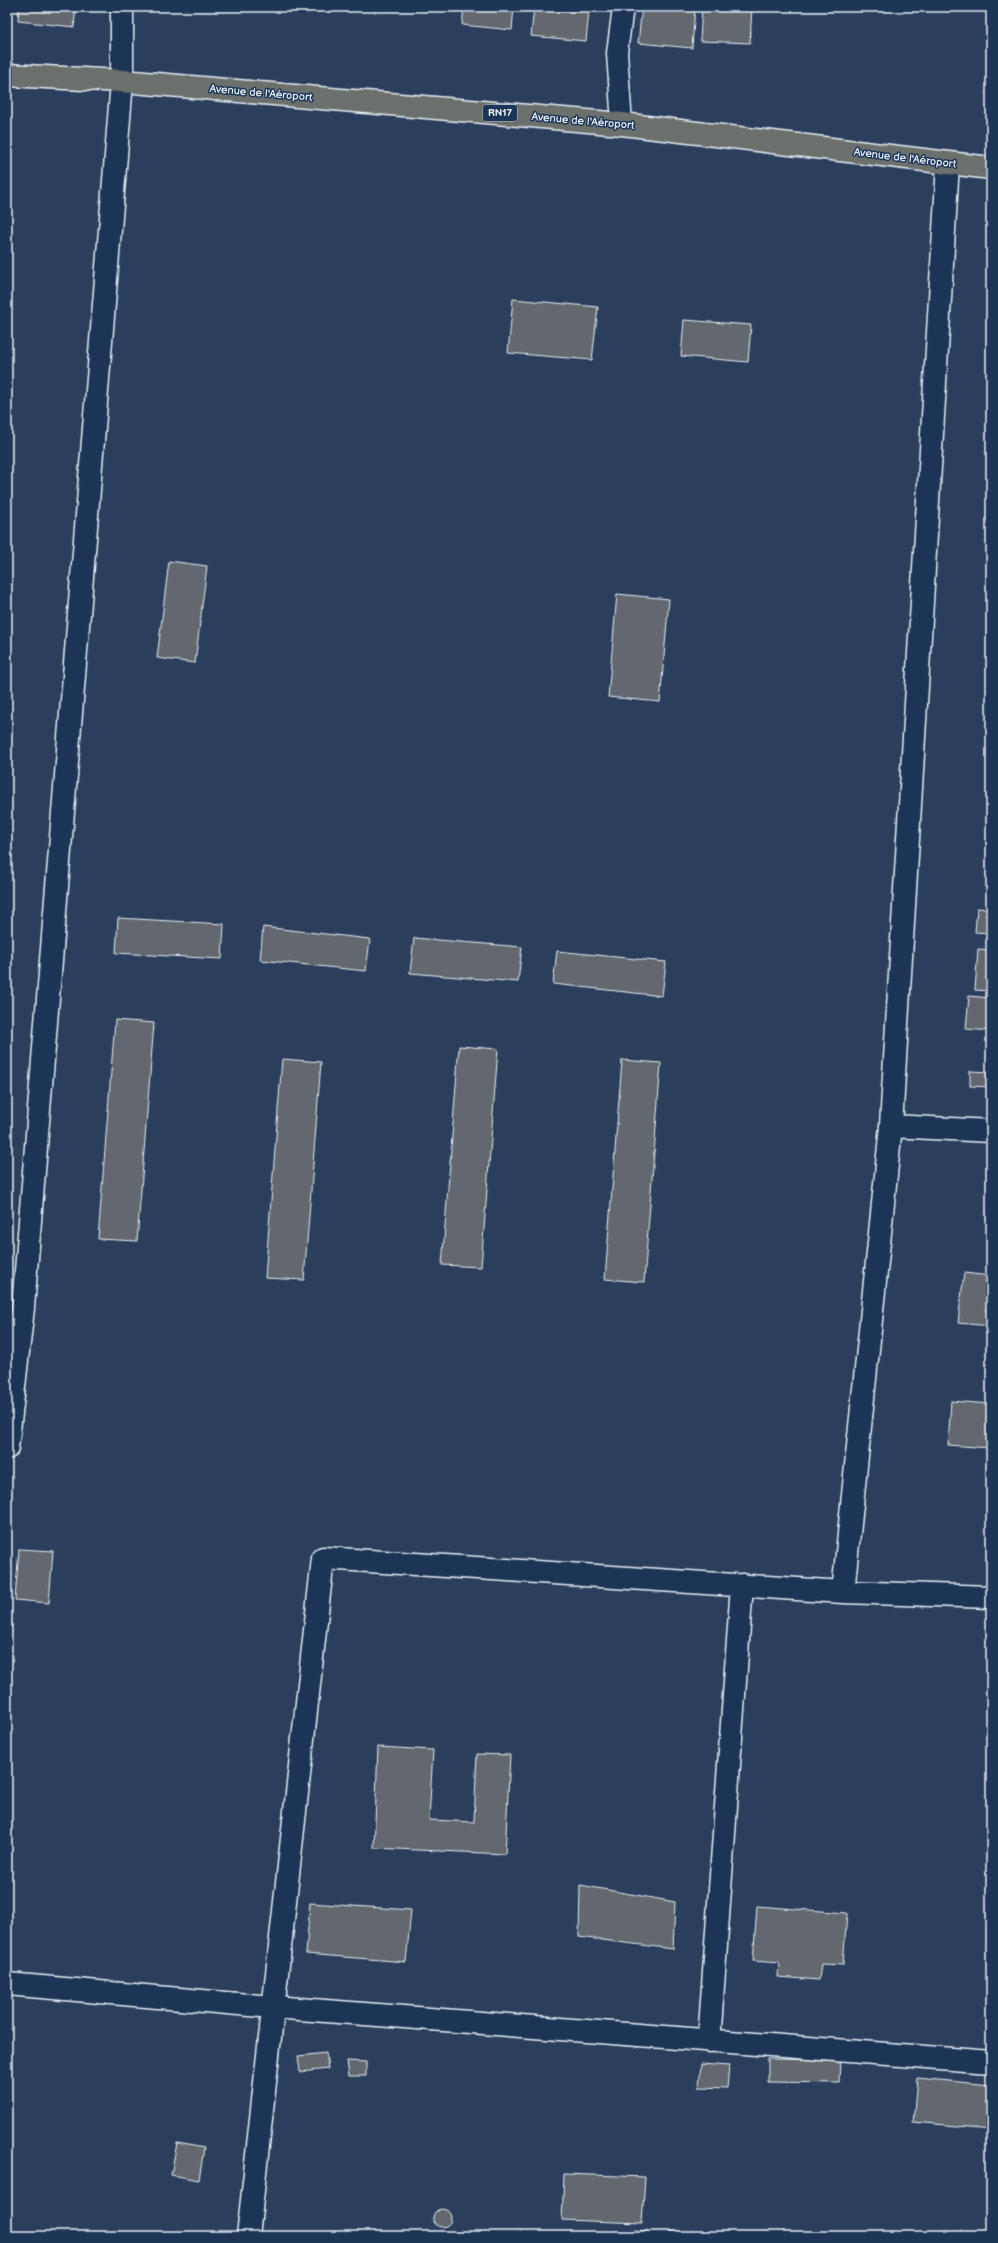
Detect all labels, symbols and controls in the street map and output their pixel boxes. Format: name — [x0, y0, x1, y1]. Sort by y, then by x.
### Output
street label: Avenue de l'Aéroport — [209, 82, 314, 104]
road number: RN17 — [483, 105, 517, 121]
street label: Avenue de l'Aéroport — [531, 110, 636, 132]
street label: Avenue de l'Aéroport — [853, 145, 958, 171]

